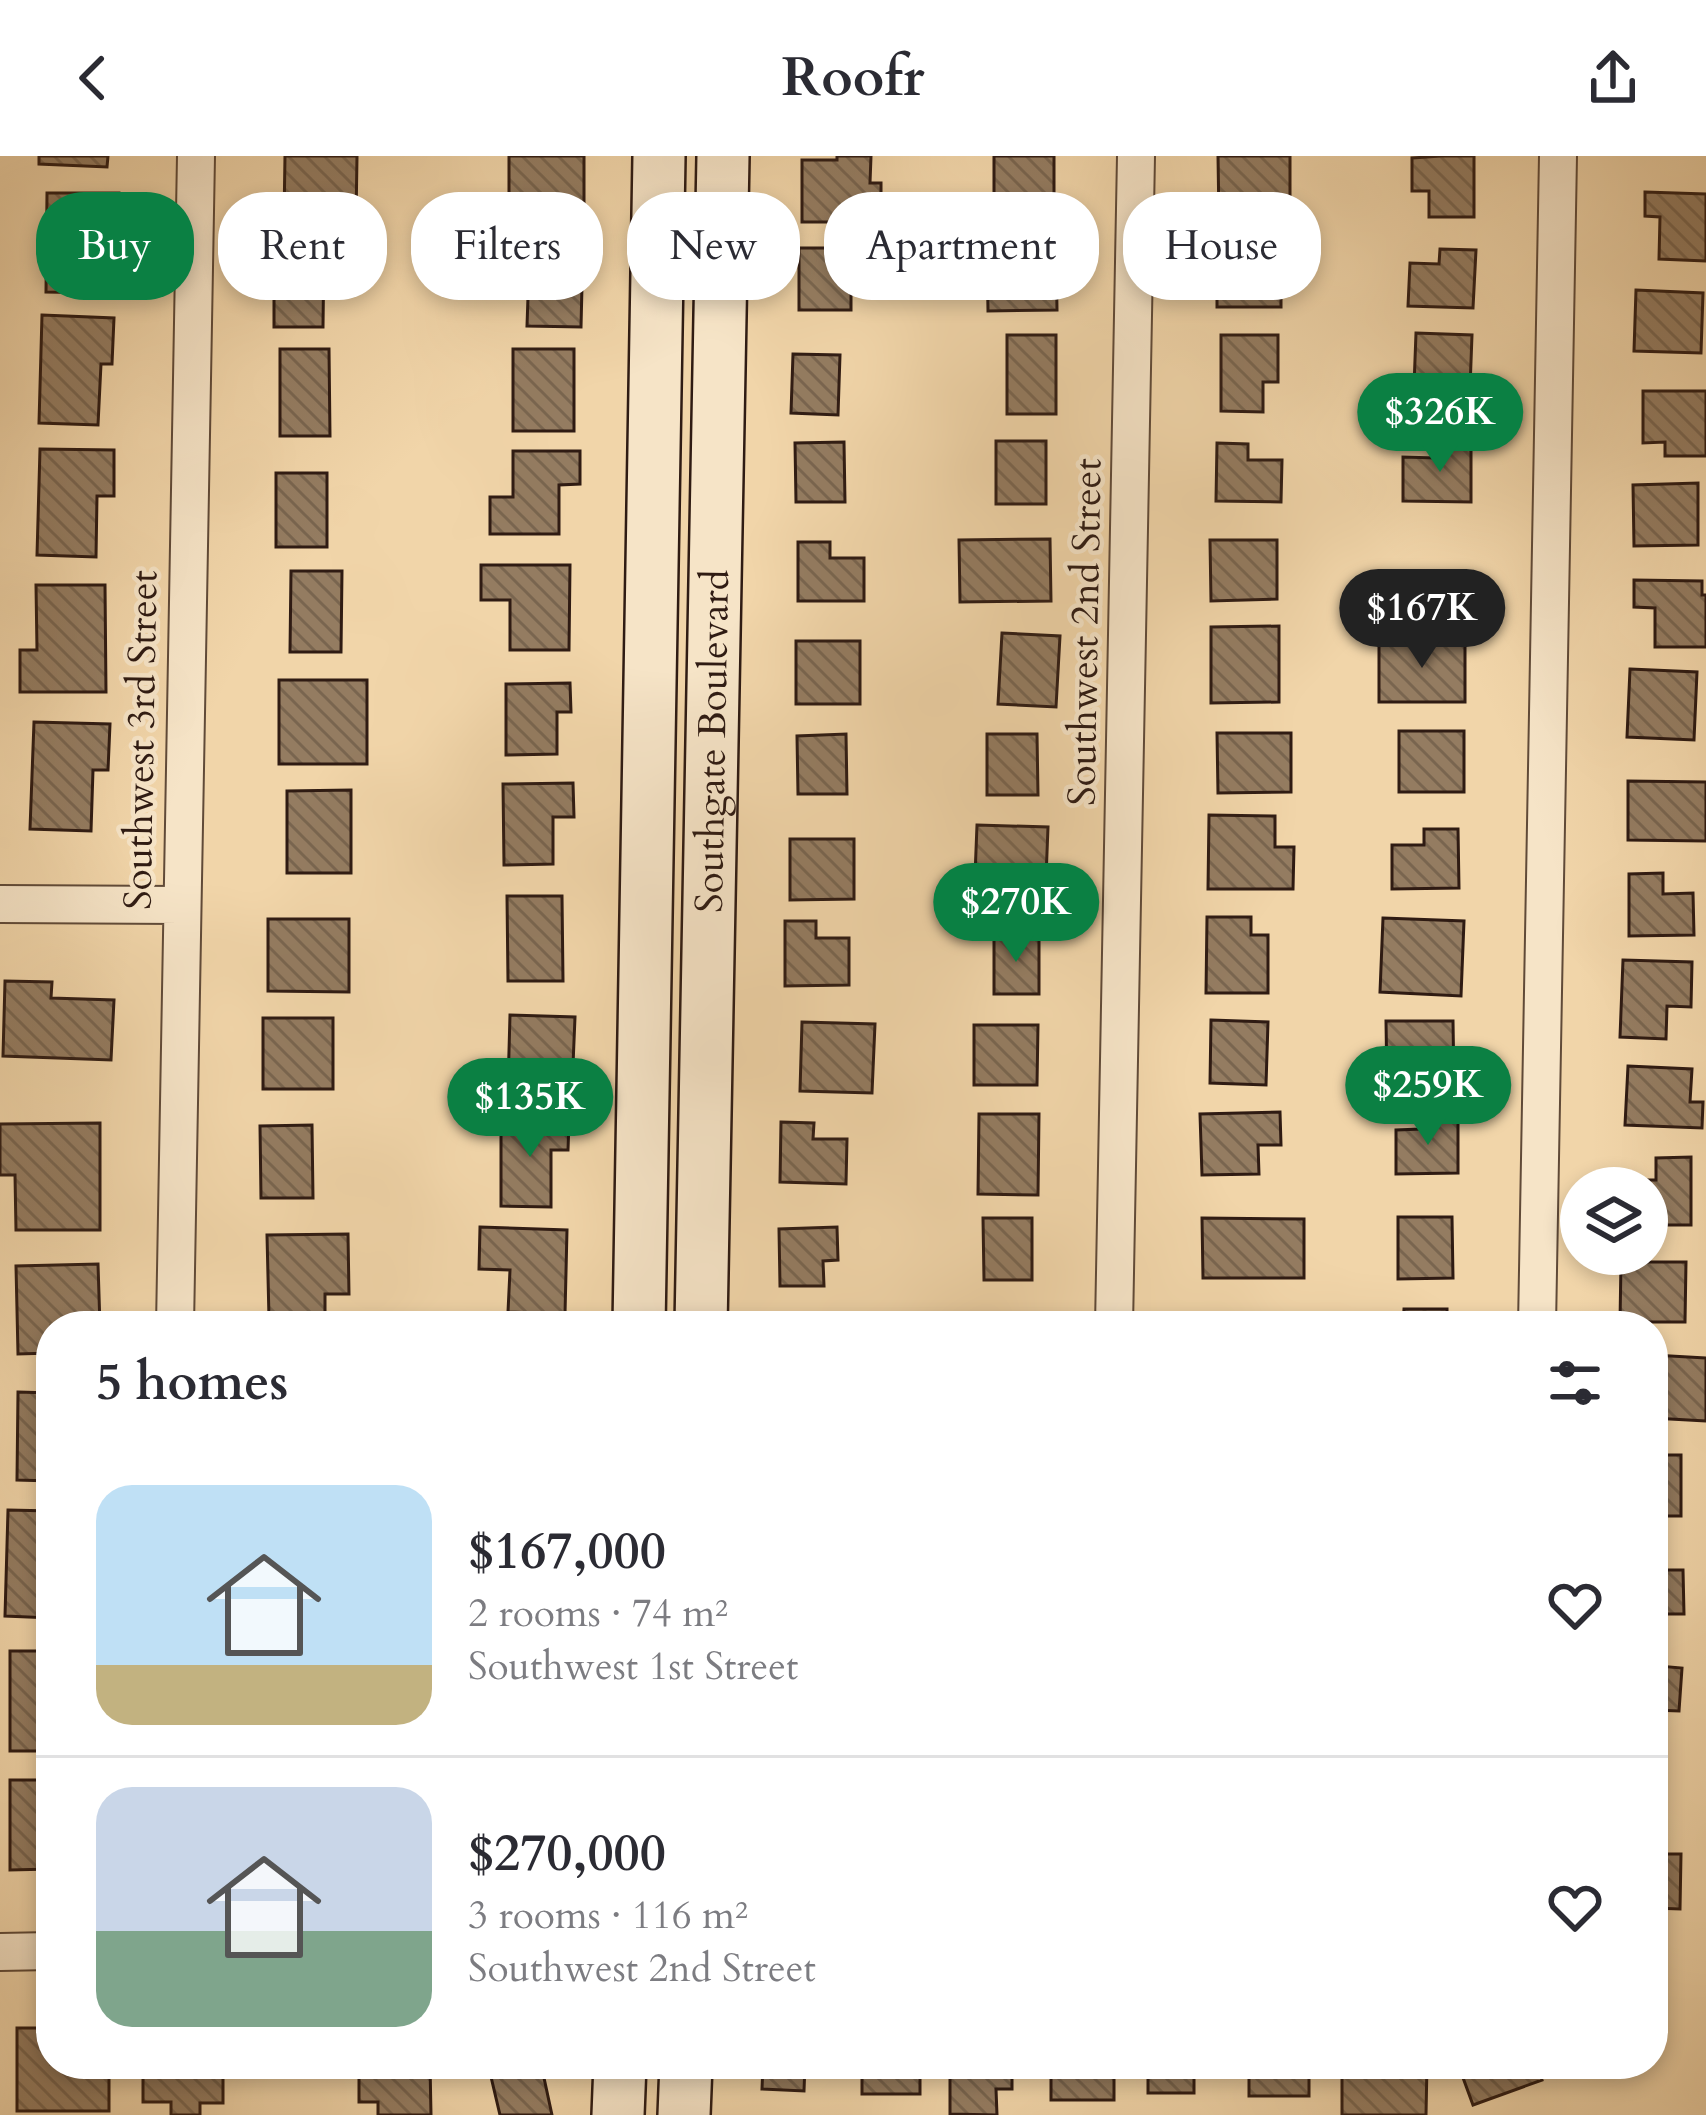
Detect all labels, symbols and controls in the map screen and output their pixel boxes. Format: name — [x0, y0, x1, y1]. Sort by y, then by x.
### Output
text: Roofr — [781, 42, 925, 115]
icon: back — [60, 45, 126, 111]
icon: share — [1580, 45, 1646, 111]
chip: Buy — [36, 192, 194, 300]
chip: Rent — [218, 192, 387, 300]
chip: Filters — [411, 192, 603, 300]
chip: New — [627, 192, 800, 300]
chip: Apartment — [824, 192, 1099, 300]
chip: House — [1123, 192, 1321, 300]
pin: $326K — [1356, 373, 1524, 475]
text: $326K — [1384, 385, 1496, 438]
street label: Southwest 2nd Street — [1055, 458, 1115, 806]
street label: Southgate Boulevard — [682, 569, 742, 913]
pin: $167K — [1338, 569, 1506, 671]
street label: Southwest 3rd Street — [112, 570, 170, 910]
text: $167K — [1366, 581, 1478, 634]
pin: $270K — [932, 863, 1100, 965]
text: $270K — [960, 875, 1072, 928]
pin: $259K — [1344, 1046, 1512, 1148]
pin: $135K — [446, 1058, 614, 1160]
text: $259K — [1372, 1058, 1484, 1111]
text: $135K — [474, 1070, 586, 1123]
map controls — [1560, 1167, 1668, 1275]
button: layers — [1560, 1167, 1668, 1275]
text: 5 homes — [96, 1348, 288, 1418]
icon: filters — [1542, 1350, 1608, 1416]
text: $167,000 — [468, 1517, 666, 1587]
icon: home — [192, 1533, 336, 1677]
icon: heart — [1542, 1572, 1608, 1638]
text: 2 rooms · 74 m² — [468, 1587, 728, 1640]
text: Southwest 1st Street — [468, 1640, 798, 1693]
text: $270,000 — [468, 1819, 666, 1889]
icon: home — [192, 1835, 336, 1979]
icon: heart — [1542, 1874, 1608, 1940]
text: 3 rooms · 116 m² — [468, 1889, 748, 1942]
text: Southwest 2nd Street — [468, 1942, 816, 1995]

